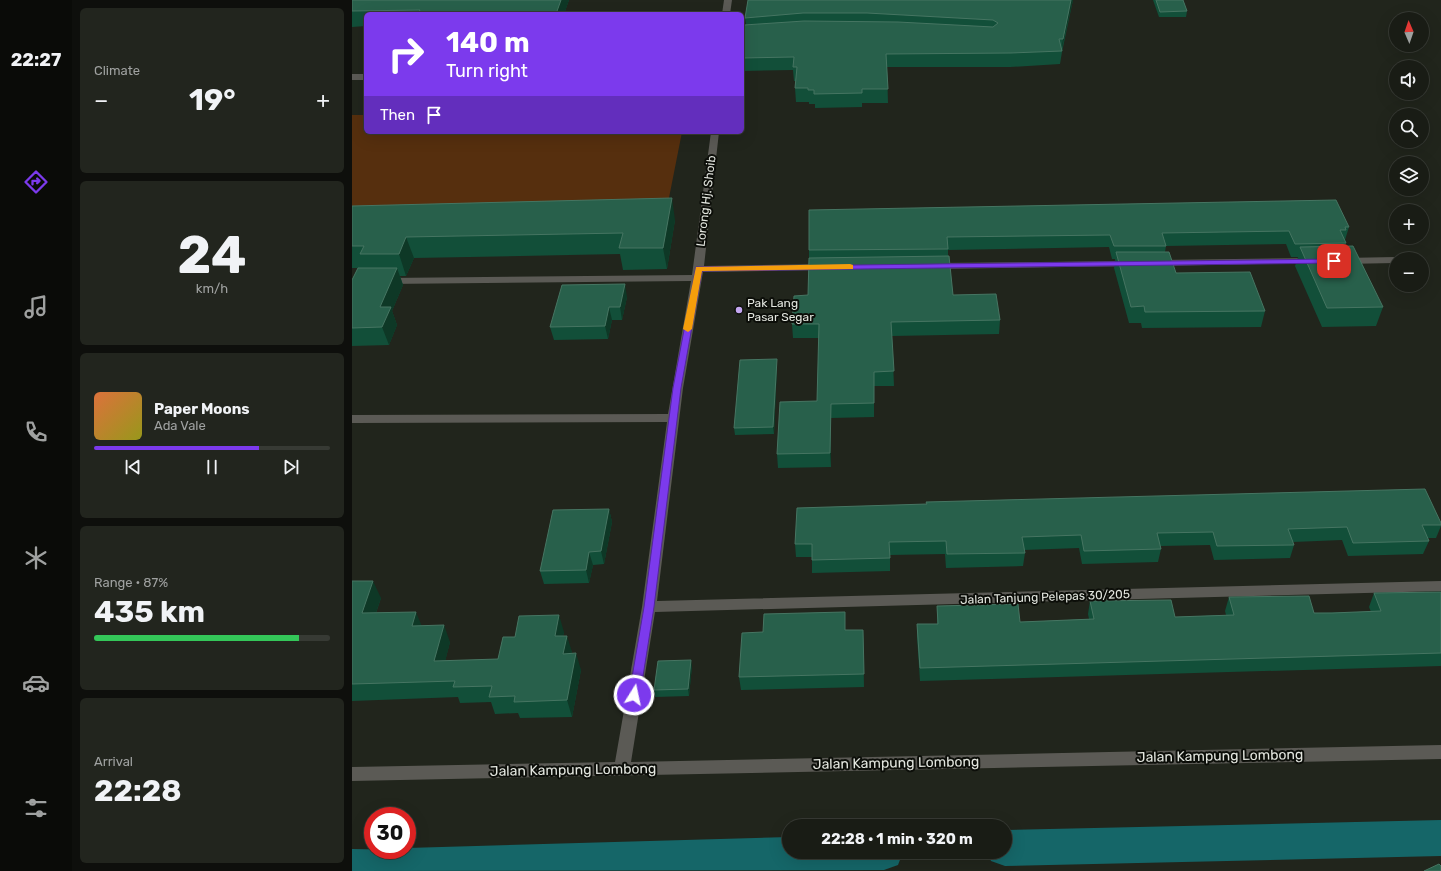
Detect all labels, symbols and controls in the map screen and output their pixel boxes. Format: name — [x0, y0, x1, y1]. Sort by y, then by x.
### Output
north arrow — [1389, 12, 1429, 52]
map controls — [1389, 12, 1429, 292]
text: 140 m — [446, 26, 530, 59]
icon: right — [380, 28, 432, 80]
text: 22:27 — [11, 49, 61, 71]
text: Turn right — [446, 60, 528, 82]
button: sound — [1389, 60, 1429, 100]
text: Climate — [94, 63, 140, 78]
text: 19° — [189, 82, 236, 118]
text: − — [94, 87, 108, 114]
text: + — [316, 87, 330, 114]
icon: arrive — [423, 104, 445, 126]
text: Then — [380, 106, 415, 124]
button: search — [1389, 108, 1429, 148]
street label: Lorong Hj. Shoib — [693, 155, 719, 247]
button: layers — [1389, 156, 1429, 196]
icon: directions — [22, 168, 50, 196]
button: + — [1389, 204, 1429, 244]
text: 24 — [177, 224, 247, 286]
pin — [1317, 244, 1351, 278]
icon: arrive — [1323, 250, 1345, 272]
button: − — [1389, 252, 1429, 292]
text: km/h — [196, 281, 228, 296]
icon: music — [22, 293, 50, 321]
place label: Pak Lang Pasar Segar — [747, 296, 814, 324]
marker: Pak Lang Pasar Segar — [734, 305, 744, 315]
text: Paper Moons — [154, 400, 250, 418]
icon: phone — [22, 418, 50, 446]
text: Ada Vale — [154, 418, 206, 433]
icon: previous — [122, 456, 144, 478]
icon: pause — [201, 456, 223, 478]
icon: next — [280, 456, 302, 478]
icon: climate — [22, 544, 50, 572]
text: Range · 87% — [94, 575, 168, 590]
street label: Jalan Tanjung Pelepas 30/205 — [960, 587, 1130, 607]
text: 435 km — [94, 594, 205, 630]
icon: car — [22, 669, 50, 697]
position arrow — [613, 674, 655, 716]
street label: Jalan Kampung Lombong — [1137, 746, 1303, 766]
street label: Jalan Kampung Lombong — [813, 753, 979, 773]
text: Arrival — [94, 754, 133, 769]
street label: Jalan Kampung Lombong — [490, 760, 656, 780]
text: 22:28 — [94, 773, 182, 809]
icon: filters — [22, 794, 50, 822]
speed limit sign: 30 — [364, 807, 416, 859]
text: 22:28 · 1 min · 320 m — [821, 830, 973, 848]

